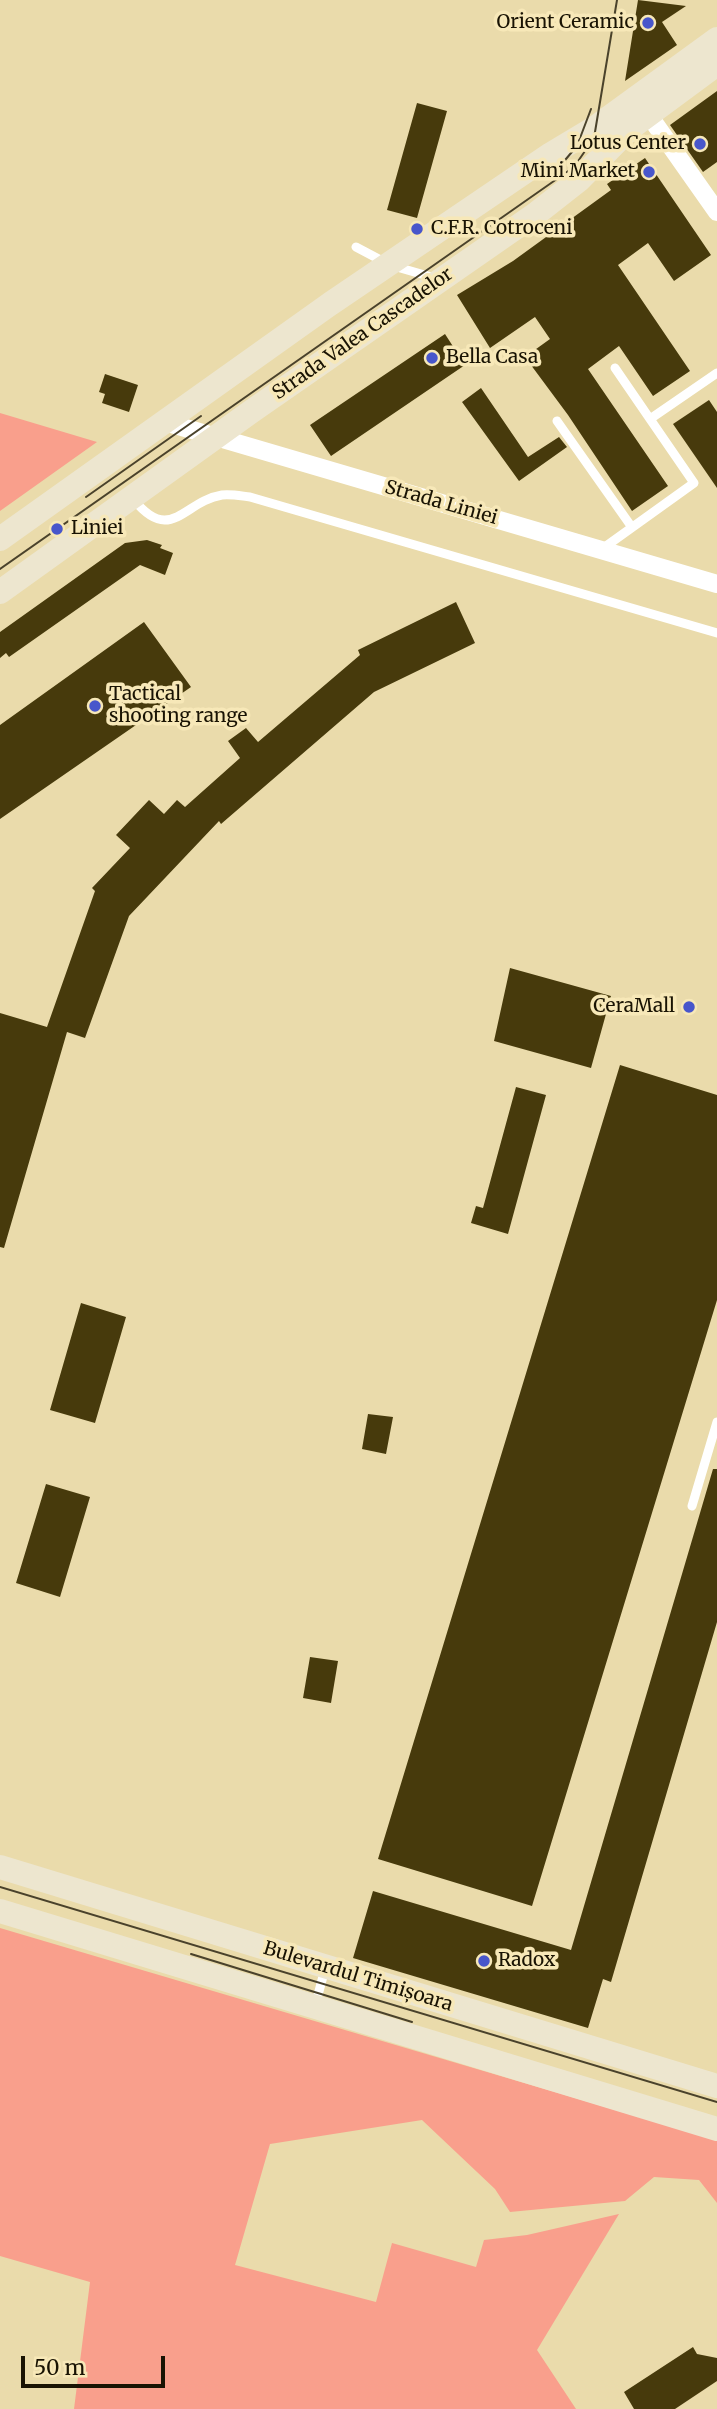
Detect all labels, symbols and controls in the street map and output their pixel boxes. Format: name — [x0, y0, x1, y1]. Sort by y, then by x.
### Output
place label: Orient Ceramic — [496, 12, 634, 34]
marker: Orient Ceramic — [640, 15, 656, 31]
place label: Lotus Center — [570, 133, 686, 155]
marker: Lotus Center — [692, 136, 708, 152]
place label: Mini Market — [521, 161, 635, 183]
marker: Mini Market — [641, 164, 657, 180]
place label: C.F.R. Cotroceni — [431, 218, 572, 240]
marker: C.F.R. Cotroceni — [409, 221, 425, 237]
street label: Strada Valea Cascadelor — [268, 263, 458, 405]
place label: Bella Casa — [446, 347, 538, 369]
marker: Bella Casa — [424, 350, 440, 366]
street label: Strada Liniei — [382, 476, 500, 530]
place label: Liniei — [71, 518, 124, 540]
marker: Liniei — [49, 521, 65, 537]
place label: Tactical shooting range — [109, 684, 247, 728]
marker: Tactical shooting range — [87, 698, 103, 714]
place label: CeraMall — [593, 996, 675, 1018]
marker: CeraMall — [681, 999, 697, 1015]
street label: Bulevardul Timișoara — [261, 1937, 455, 2017]
place label: Radox — [498, 1950, 555, 1972]
marker: Radox — [476, 1953, 492, 1969]
scale bar — [24, 2342, 168, 2386]
text: 50 m — [34, 2354, 85, 2381]

